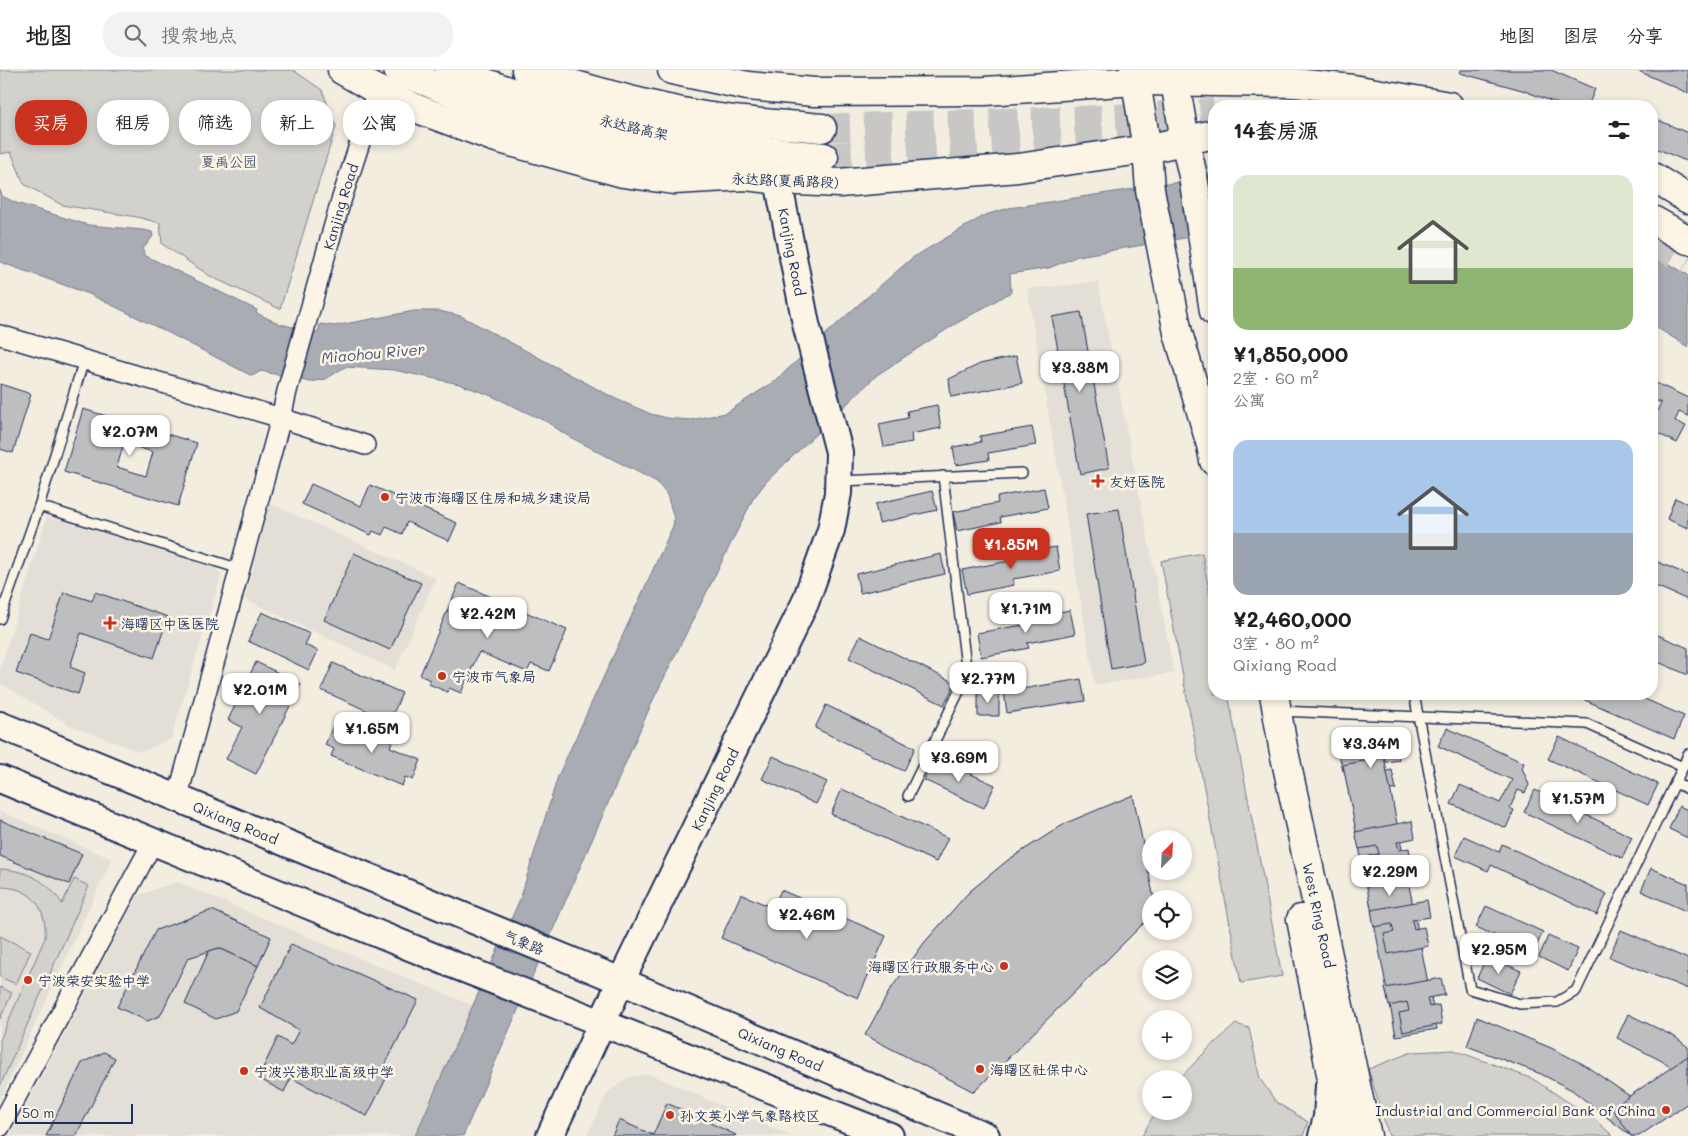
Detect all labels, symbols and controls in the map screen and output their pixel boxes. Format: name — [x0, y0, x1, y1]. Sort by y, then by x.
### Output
search box — [103, 12, 453, 57]
text: 地图 — [25, 19, 73, 50]
icon: search — [121, 21, 149, 49]
text: 搜索地点 — [161, 22, 237, 47]
text: 地图 — [1499, 23, 1535, 47]
text: 图层 — [1563, 23, 1599, 47]
text: 分享 — [1627, 23, 1663, 47]
chip: 买房 — [15, 100, 87, 145]
chip: 租房 — [97, 100, 169, 145]
chip: 筛选 — [179, 100, 251, 145]
chip: 新上 — [261, 100, 333, 145]
chip: 公寓 — [343, 100, 415, 145]
street label: 永达路高架 — [598, 110, 670, 144]
text: 14套房源 — [1233, 116, 1319, 143]
icon: filters — [1605, 116, 1633, 144]
park label: 夏禹公园 — [201, 152, 257, 171]
street label: Kanjing Road — [318, 161, 362, 252]
street label: 永达路(夏禹路段) — [731, 169, 839, 191]
street label: Kanjing Road — [774, 206, 810, 298]
icon: home — [1388, 207, 1478, 297]
water label: Miaohou River — [320, 338, 426, 367]
text: ¥1,850,000 — [1233, 340, 1348, 367]
pin: ¥3.38M — [1039, 350, 1121, 393]
text: ¥3.38M — [1051, 356, 1109, 377]
text: 2室 · 60 m² — [1233, 367, 1319, 388]
text: 公寓 — [1233, 389, 1265, 410]
pin: ¥2.07M — [89, 414, 171, 457]
text: ¥2.07M — [102, 420, 158, 441]
place label: 友好医院 — [1109, 472, 1165, 491]
icon: home — [1388, 473, 1478, 563]
marker: 友好医院 — [1091, 474, 1105, 488]
place label: 宁波市海曙区住房和城乡建设局 — [395, 488, 591, 507]
marker: 宁波市海曙区住房和城乡建设局 — [379, 491, 391, 503]
pin: ¥1.85M — [970, 528, 1052, 570]
text: ¥1.85M — [984, 533, 1038, 554]
pin: ¥1.71M — [985, 592, 1067, 634]
pin: ¥2.42M — [447, 596, 529, 639]
text: ¥1.71M — [1000, 597, 1052, 618]
text: ¥2.42M — [460, 602, 516, 623]
text: ¥2,460,000 — [1233, 605, 1351, 632]
place label: 海曙区中医医院 — [121, 614, 219, 633]
marker: 海曙区中医医院 — [103, 616, 117, 630]
text: 3室 · 80 m² — [1233, 632, 1319, 653]
text: Qixiang Road — [1233, 654, 1337, 675]
pin: ¥2.77M — [947, 662, 1029, 704]
place label: 宁波市气象局 — [452, 667, 536, 686]
text: ¥2.77M — [960, 667, 1016, 688]
marker: 宁波市气象局 — [436, 670, 448, 682]
pin: ¥2.01M — [219, 672, 301, 715]
text: ¥2.01M — [233, 678, 287, 699]
pin: ¥1.65M — [331, 712, 413, 754]
text: ¥1.65M — [345, 717, 399, 738]
pin: ¥3.34M — [1330, 726, 1412, 769]
text: ¥3.34M — [1342, 732, 1400, 753]
pin: ¥3.69M — [918, 740, 1000, 783]
street label: Kanjing Road — [686, 745, 743, 833]
text: ¥3.69M — [930, 746, 988, 767]
pin: ¥1.57M — [1537, 782, 1619, 824]
text: ¥1.57M — [1551, 787, 1605, 808]
street label: Qixiang Road — [190, 796, 281, 848]
north arrow — [1142, 830, 1192, 880]
map controls — [1142, 830, 1192, 1120]
pin: ¥2.29M — [1349, 854, 1431, 897]
text: ¥2.29M — [1362, 860, 1418, 881]
street label: West Ring Road — [1299, 861, 1340, 970]
button: locate — [1142, 890, 1192, 940]
pin: ¥2.46M — [766, 898, 848, 940]
text: ¥2.46M — [778, 903, 836, 924]
street label: 气象路 — [501, 925, 547, 959]
pin: ¥2.95M — [1458, 932, 1540, 975]
text: ¥2.95M — [1471, 938, 1527, 959]
button: layers — [1142, 950, 1192, 1000]
place label: 海曙区行政服务中心 — [868, 957, 994, 976]
marker: 海曙区行政服务中心 — [998, 960, 1010, 972]
place label: 宁波荣安实验中学 — [38, 971, 150, 990]
marker: 宁波荣安实验中学 — [22, 974, 34, 986]
button: + — [1142, 1010, 1192, 1060]
street label: Qixiang Road — [735, 1022, 826, 1075]
place label: 海曙区社保中心 — [990, 1060, 1088, 1079]
place label: 宁波兴港职业高级中学 — [254, 1062, 394, 1081]
marker: 海曙区社保中心 — [974, 1063, 986, 1075]
marker: 宁波兴港职业高级中学 — [238, 1065, 250, 1077]
button: − — [1142, 1070, 1192, 1120]
scale bar — [15, 1101, 132, 1124]
place label: Industrial and Commercial Bank of China — [1375, 1101, 1656, 1120]
text: 50 m — [22, 1103, 54, 1122]
marker: Industrial and Commercial Bank of China — [1660, 1104, 1672, 1116]
place label: 孙文英小学气象路校区 — [680, 1106, 820, 1125]
marker: 孙文英小学气象路校区 — [664, 1109, 676, 1121]

